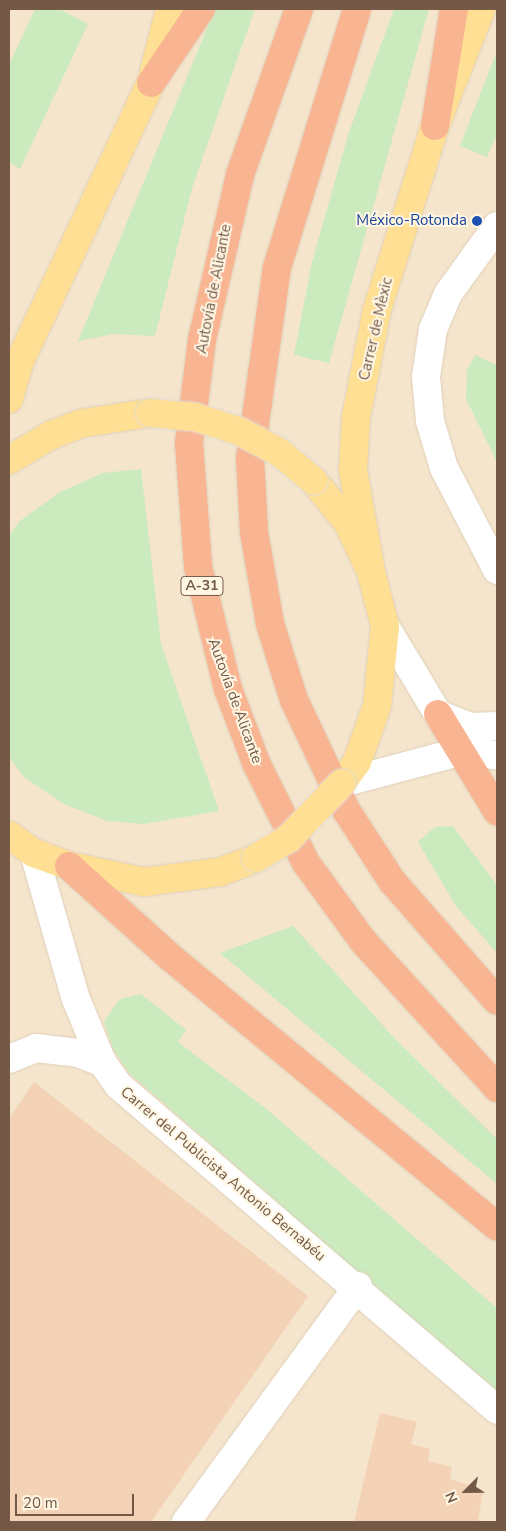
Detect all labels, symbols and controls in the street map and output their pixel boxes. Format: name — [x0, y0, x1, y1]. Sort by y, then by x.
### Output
place label: México-Rotonda — [356, 212, 467, 230]
marker: México-Rotonda — [471, 215, 483, 227]
street label: Autovía de Alicante — [193, 223, 235, 355]
street label: Carrer de Mèxic — [355, 276, 397, 382]
road number: A-31 — [180, 574, 224, 598]
street label: Autovía de Alicante — [204, 636, 266, 766]
street label: Carrer del Publicista Antonio Bernabéu — [117, 1083, 329, 1265]
north arrow — [441, 1466, 491, 1516]
scale bar — [18, 1484, 136, 1516]
text: N — [441, 1489, 463, 1506]
text: 20 m — [23, 1493, 58, 1513]

